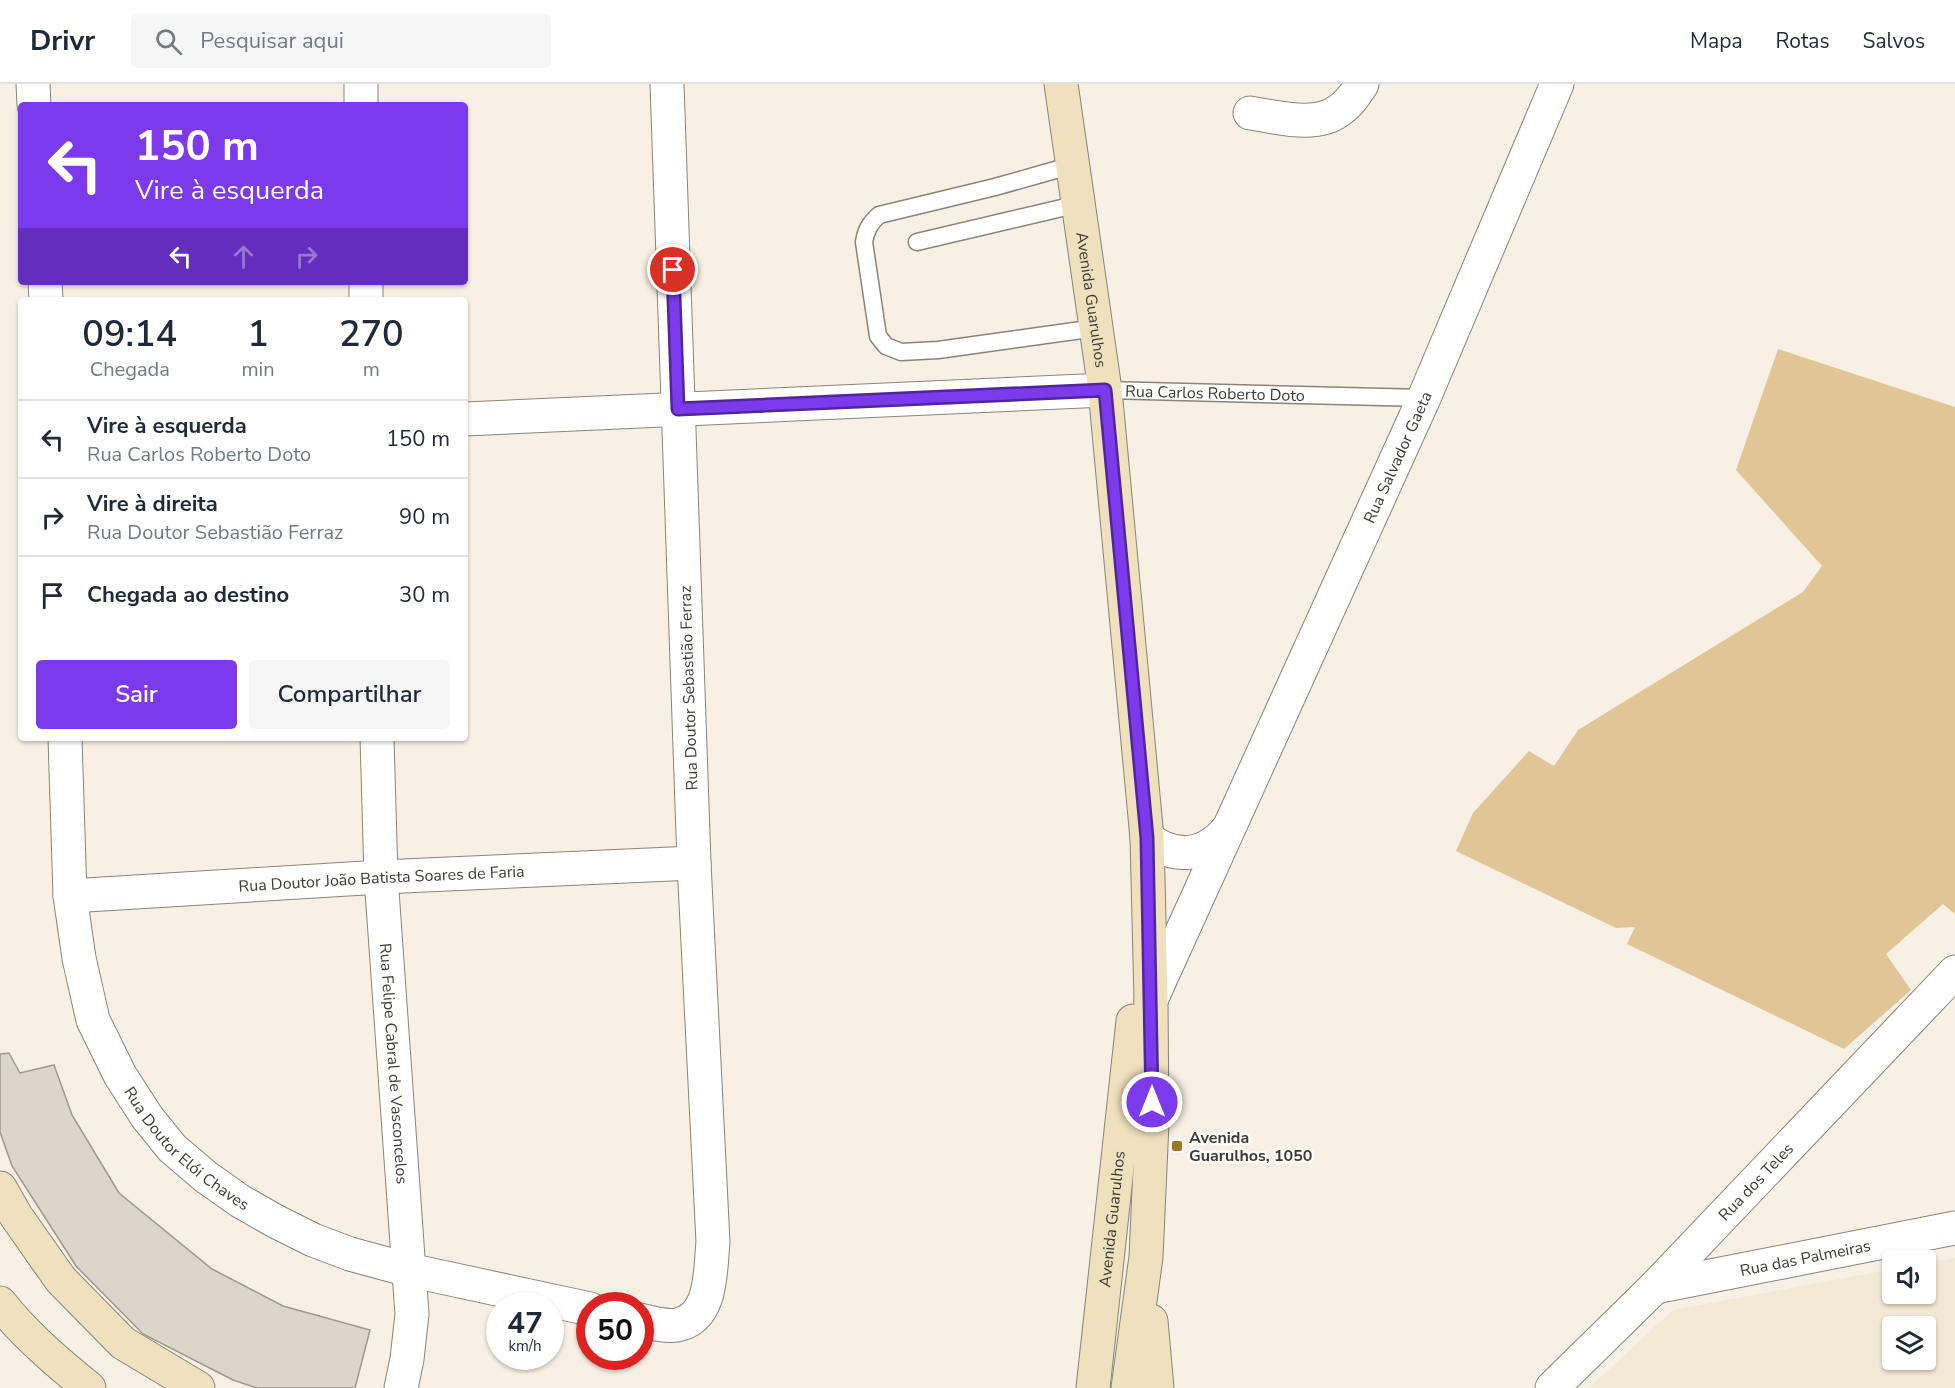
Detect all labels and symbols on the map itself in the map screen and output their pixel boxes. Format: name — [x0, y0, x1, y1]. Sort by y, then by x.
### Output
street label: Avenida Guarulhos — [1070, 231, 1112, 369]
pin — [647, 244, 698, 295]
street label: Rua Carlos Roberto Doto — [1125, 381, 1305, 407]
street label: Rua Salvador Gaeta — [1359, 388, 1438, 527]
street label: Rua Doutor Sebastião Ferraz — [674, 585, 704, 791]
street label: Rua Doutor João Batista Soares de Faria — [238, 861, 525, 898]
street label: Rua Felipe Cabral de Vasconcelos — [374, 942, 413, 1185]
position arrow — [1120, 1070, 1184, 1134]
street label: Rua Doutor Elói Chaves — [118, 1083, 253, 1216]
place label: Avenida Guarulhos, 1050 — [1189, 1127, 1312, 1167]
street label: Rua dos Teles — [1714, 1138, 1799, 1226]
marker: Avenida Guarulhos, 1050 — [1170, 1139, 1184, 1153]
street label: Avenida Guarulhos — [1094, 1150, 1131, 1288]
street label: Rua das Palmeiras — [1738, 1235, 1873, 1282]
speed limit sign: 50 — [576, 1292, 654, 1370]

